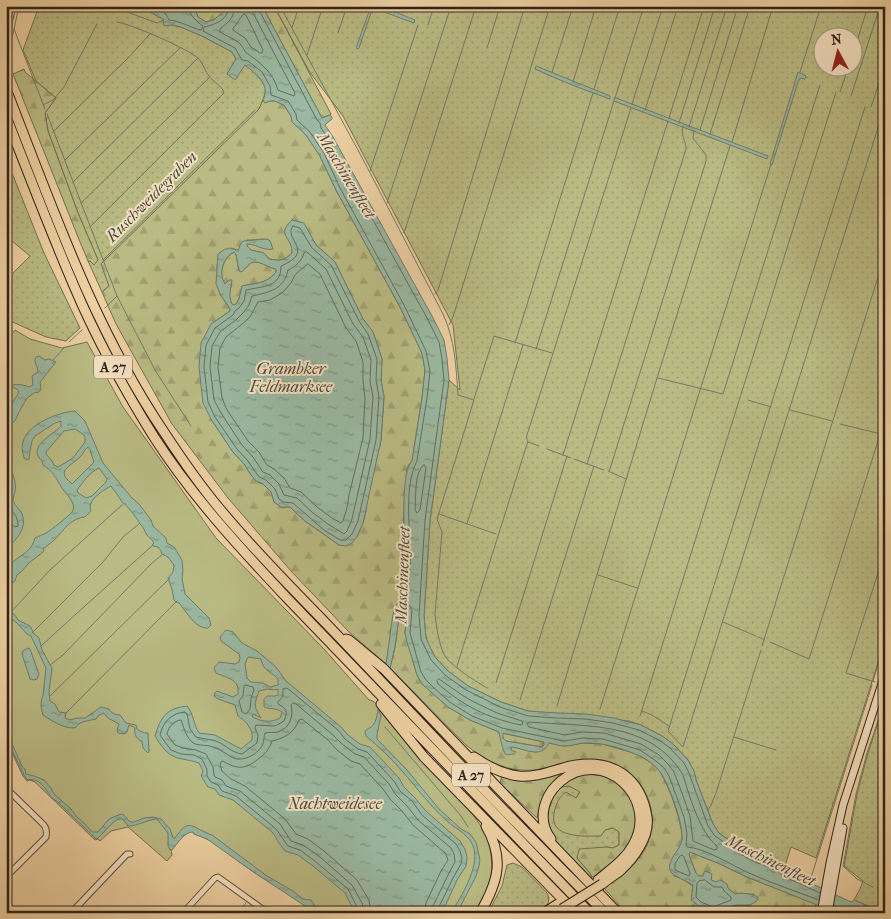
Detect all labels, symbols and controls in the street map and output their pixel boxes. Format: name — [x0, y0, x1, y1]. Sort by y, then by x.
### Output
north arrow — [814, 28, 864, 78]
text: N — [830, 30, 843, 49]
water label: Maschinenfleet — [313, 128, 380, 223]
water label: Ruschweidegraben — [101, 147, 201, 246]
road number: A 27 — [94, 356, 132, 378]
water label: Grambker Feldmarksee — [249, 359, 333, 396]
water label: Maschinenfleet — [391, 525, 414, 625]
road number: A 27 — [452, 764, 490, 786]
water label: Nachtweidesee — [287, 794, 382, 813]
water label: Maschinenfleet — [722, 830, 820, 891]

